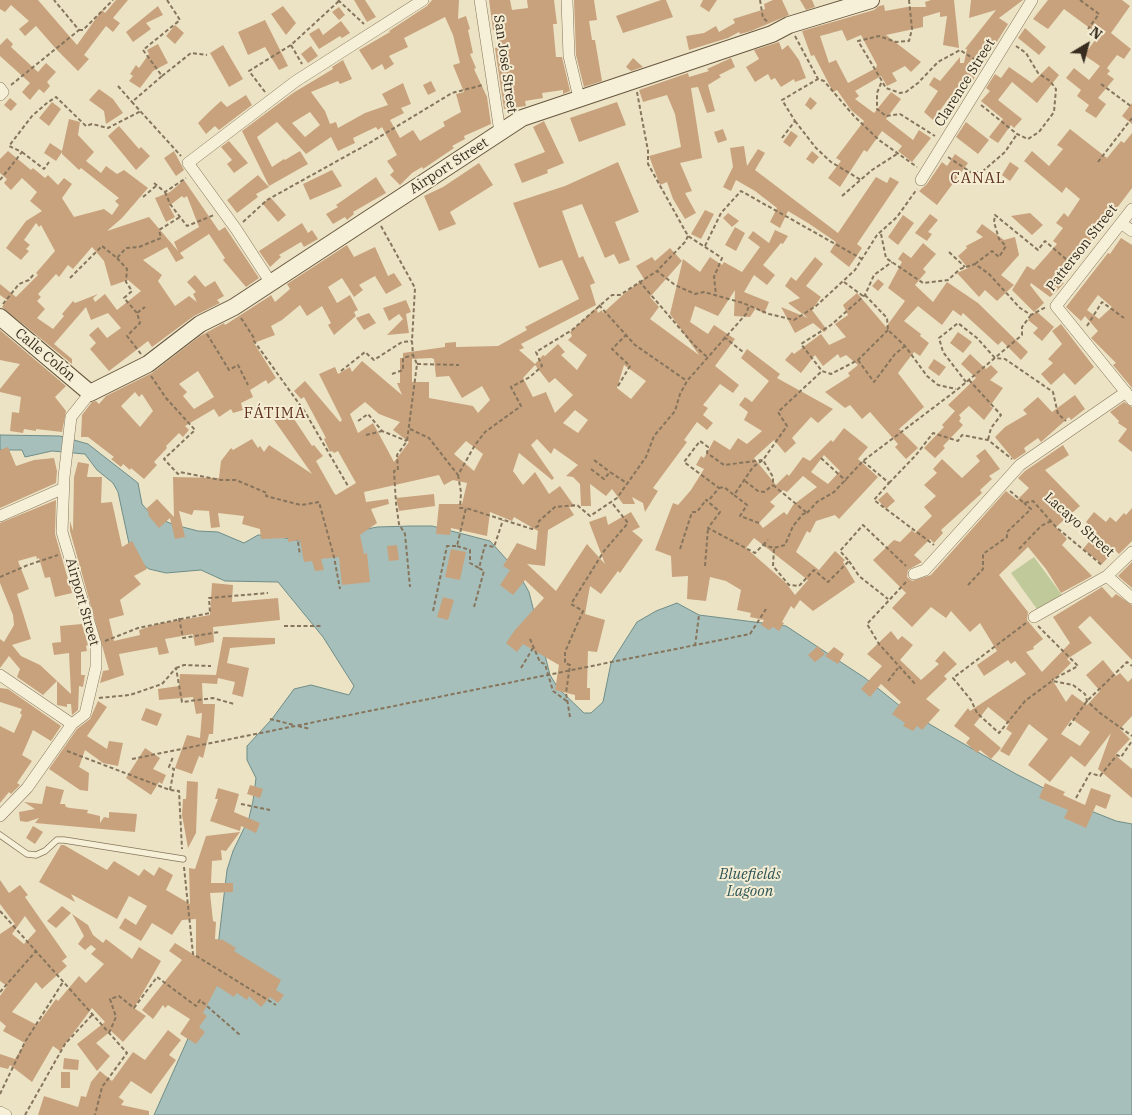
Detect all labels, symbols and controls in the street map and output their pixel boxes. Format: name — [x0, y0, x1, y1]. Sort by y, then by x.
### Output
street label: San José Street — [490, 14, 520, 114]
north arrow — [1062, 20, 1112, 70]
text: N — [1086, 22, 1106, 44]
street label: Clarence Street — [931, 36, 999, 130]
street label: Airport Street — [406, 134, 492, 198]
district label: CANAL — [950, 170, 1006, 188]
street label: Patterson Street — [1043, 201, 1121, 295]
street label: Calle Colón — [11, 325, 79, 385]
district label: FÁTIMA — [243, 405, 307, 423]
street label: Lacayo Street — [1041, 489, 1117, 561]
street label: Airport Street — [61, 556, 103, 648]
water label: Bluefields Lagoon — [719, 866, 781, 901]

